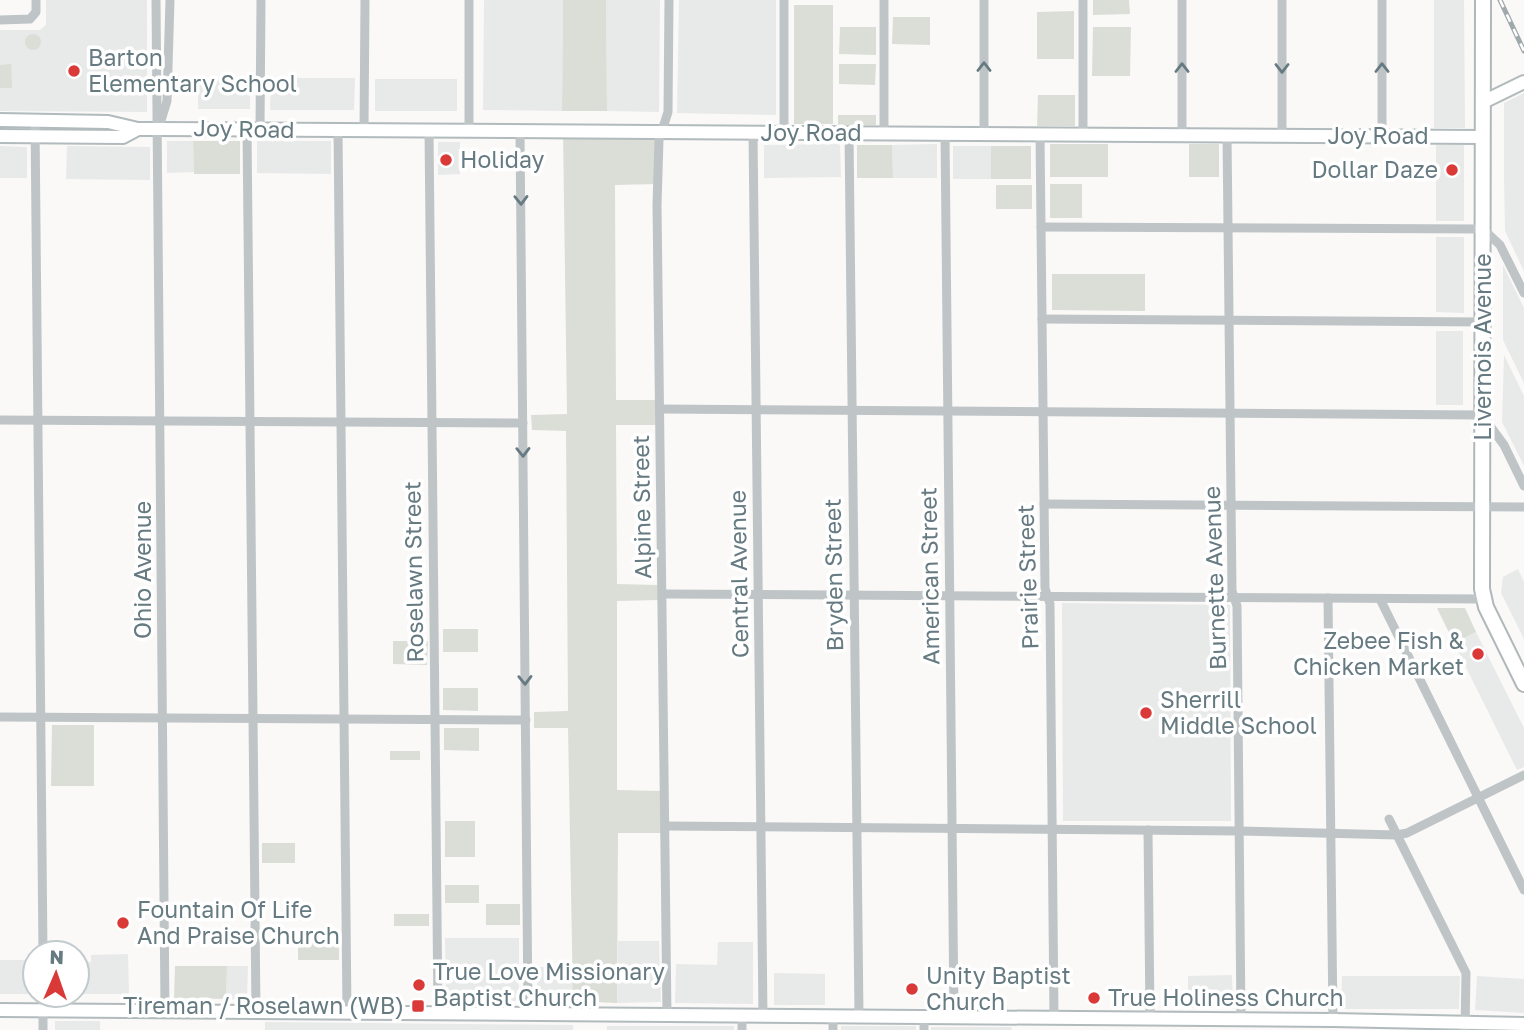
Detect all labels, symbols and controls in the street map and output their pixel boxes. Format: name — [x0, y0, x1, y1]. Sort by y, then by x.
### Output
place label: Barton Elementary School — [88, 43, 297, 97]
one-way arrow — [976, 61, 992, 72]
one-way arrow — [1174, 62, 1190, 72]
one-way arrow — [1374, 62, 1390, 73]
marker: Barton Elementary School — [66, 63, 82, 79]
one-way arrow — [1274, 63, 1290, 74]
street label: Joy Road — [193, 113, 295, 143]
street label: Joy Road — [760, 118, 862, 146]
street label: Joy Road — [1327, 121, 1429, 149]
place label: Holiday — [460, 145, 544, 173]
marker: Holiday — [438, 152, 454, 168]
place label: Dollar Daze — [1312, 155, 1438, 183]
marker: Dollar Daze — [1444, 162, 1460, 178]
one-way arrow — [513, 195, 529, 206]
street label: Livernois Avenue — [1468, 253, 1496, 441]
street label: Alpine Street — [626, 435, 656, 579]
one-way arrow — [515, 447, 531, 458]
street label: Roselawn Street — [397, 481, 429, 663]
street label: Burnette Avenue — [1197, 485, 1231, 671]
street label: American Street — [913, 487, 945, 665]
street label: Central Avenue — [723, 490, 753, 658]
street label: Bryden Street — [818, 498, 848, 652]
street label: Ohio Avenue — [128, 501, 156, 639]
street label: Prairie Street — [1010, 504, 1044, 650]
place label: Zebee Fish & Chicken Market — [1293, 626, 1465, 680]
marker: Zebee Fish & Chicken Market — [1470, 646, 1486, 662]
one-way arrow — [517, 675, 533, 685]
place label: Sherrill Middle School — [1160, 685, 1317, 739]
marker: Sherrill Middle School — [1138, 705, 1154, 721]
place label: Fountain Of Life And Praise Church — [137, 895, 340, 949]
marker: Fountain Of Life And Praise Church — [115, 915, 131, 931]
north arrow — [21, 939, 91, 1009]
text: N — [49, 945, 64, 968]
place label: True Love Missionary Baptist Church — [433, 957, 665, 1011]
place label: Unity Baptist Church — [926, 961, 1071, 1015]
marker: True Love Missionary Baptist Church — [411, 977, 427, 993]
marker: Unity Baptist Church — [904, 981, 920, 997]
place label: True Holiness Church — [1108, 983, 1344, 1011]
marker: True Holiness Church — [1086, 990, 1102, 1006]
place label: Tireman / Roselawn (WB) — [123, 991, 404, 1019]
marker: Tireman / Roselawn (WB) — [410, 998, 426, 1014]

